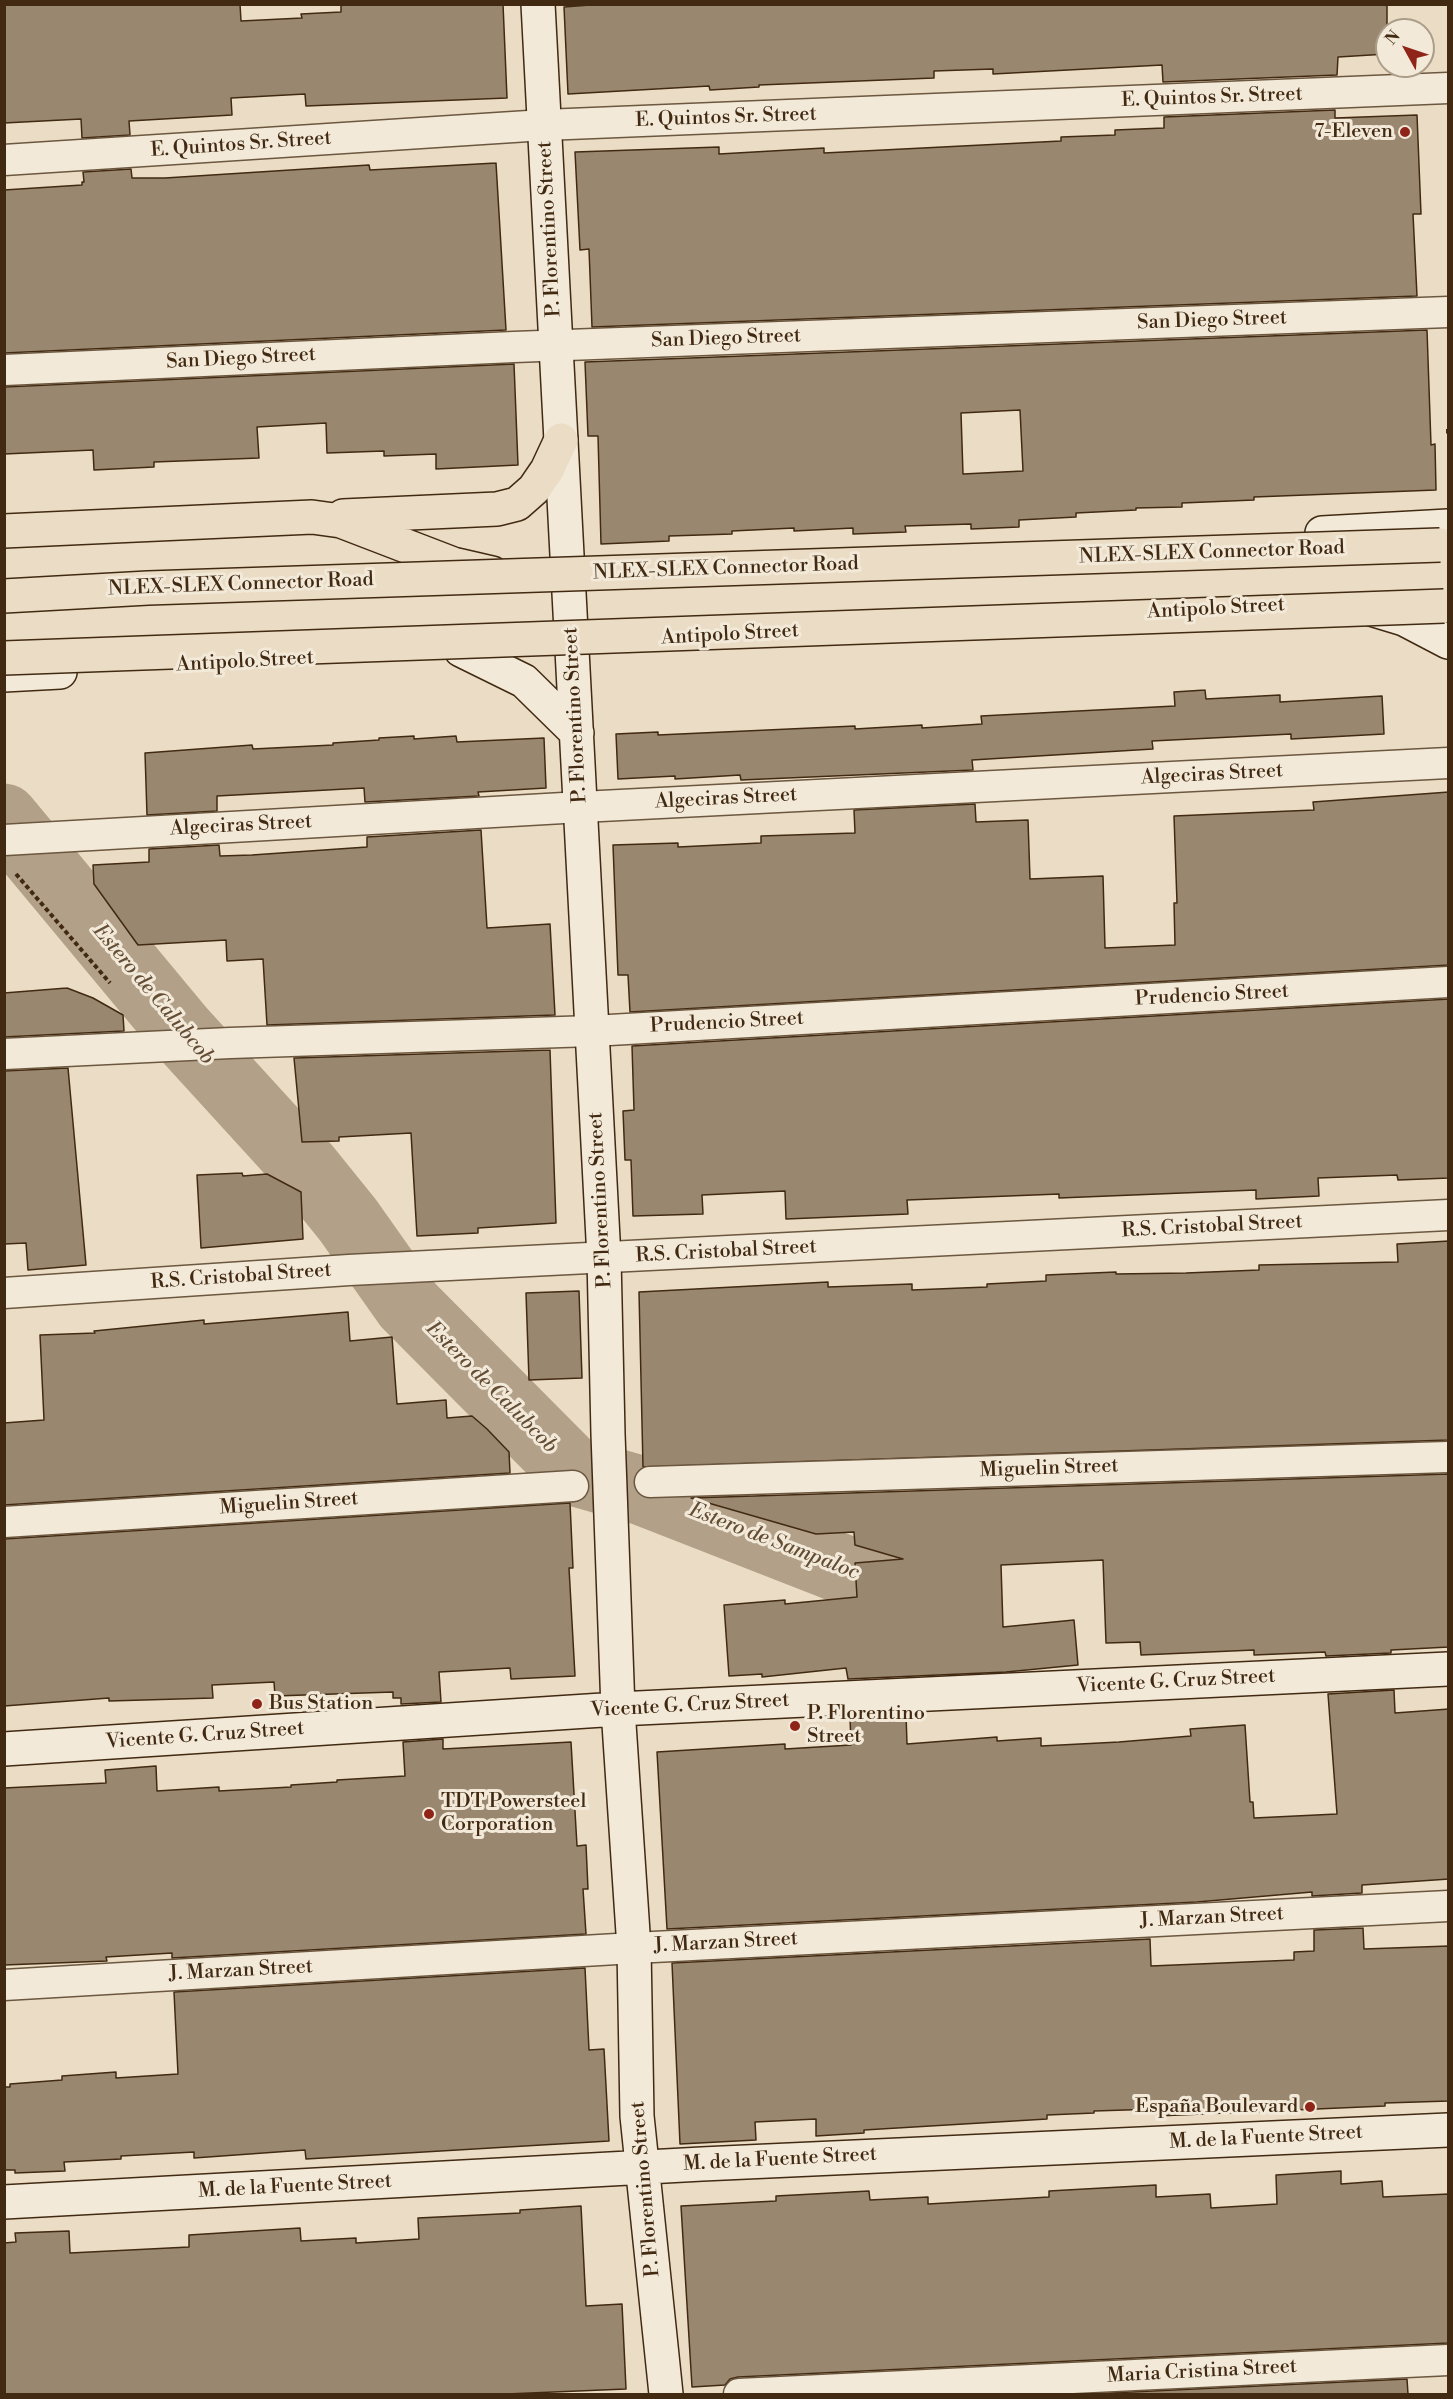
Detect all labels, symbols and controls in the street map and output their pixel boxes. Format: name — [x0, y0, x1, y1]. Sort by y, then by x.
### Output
north arrow — [1375, 18, 1435, 78]
text: N — [1381, 26, 1404, 49]
street label: E. Quintos Sr. Street — [1121, 83, 1303, 113]
street label: E. Quintos Sr. Street — [635, 103, 817, 133]
place label: 7-Eleven — [1314, 120, 1393, 144]
marker: 7-Eleven — [1398, 125, 1412, 139]
street label: E. Quintos Sr. Street — [150, 127, 332, 163]
street label: P. Florentino Street — [533, 140, 567, 318]
street label: San Diego Street — [1137, 306, 1287, 336]
street label: San Diego Street — [651, 324, 801, 354]
street label: San Diego Street — [166, 343, 316, 375]
street label: NLEX-SLEX Connector Road — [1079, 536, 1345, 570]
street label: NLEX-SLEX Connector Road — [593, 552, 859, 586]
street label: NLEX-SLEX Connector Road — [108, 568, 374, 602]
street label: Antipolo Street — [1147, 593, 1285, 625]
street label: Antipolo Street — [661, 619, 799, 651]
street label: P. Florentino Street — [559, 626, 593, 804]
street label: Antipolo Street — [176, 646, 314, 678]
street label: Algeciras Street — [1140, 759, 1284, 791]
street label: Algeciras Street — [654, 783, 798, 815]
street label: Algeciras Street — [169, 810, 313, 842]
water label: Estero de Calubcob — [87, 920, 219, 1070]
street label: Prudencio Street — [1134, 980, 1290, 1012]
street label: Prudencio Street — [649, 1007, 805, 1039]
street label: P. Florentino Street — [584, 1111, 618, 1289]
street label: R.S. Cristobal Street — [1121, 1210, 1303, 1244]
street label: R.S. Cristobal Street — [635, 1235, 817, 1269]
street label: R.S. Cristobal Street — [150, 1259, 332, 1295]
water label: Estero de Calubcob — [420, 1317, 562, 1459]
street label: Miguelin Street — [979, 1455, 1119, 1483]
street label: Miguelin Street — [219, 1487, 359, 1521]
water label: Estero de Sampaloc — [685, 1498, 863, 1586]
street label: Vicente G. Cruz Street — [1076, 1665, 1276, 1699]
street label: Vicente G. Cruz Street — [590, 1689, 790, 1723]
place label: Bus Station — [269, 1692, 373, 1716]
marker: Bus Station — [250, 1697, 264, 1711]
place label: P. Florentino Street — [807, 1702, 925, 1749]
street label: Vicente G. Cruz Street — [105, 1717, 305, 1755]
marker: P. Florentino Street — [788, 1719, 802, 1733]
place label: TDT Powersteel Corporation — [441, 1790, 586, 1837]
marker: TDT Powersteel Corporation — [422, 1807, 436, 1821]
street label: J. Marzan Street — [1139, 1902, 1285, 1934]
street label: J. Marzan Street — [653, 1927, 799, 1959]
street label: J. Marzan Street — [168, 1955, 314, 1987]
place label: España Boulevard — [1135, 2095, 1298, 2119]
street label: P. Florentino Street — [626, 2100, 666, 2278]
marker: España Boulevard — [1303, 2100, 1317, 2114]
street label: M. de la Fuente Street — [1169, 2121, 1363, 2155]
street label: M. de la Fuente Street — [683, 2143, 877, 2177]
street label: M. de la Fuente Street — [198, 2170, 392, 2204]
street label: Maria Cristina Street — [1106, 2355, 1298, 2389]

